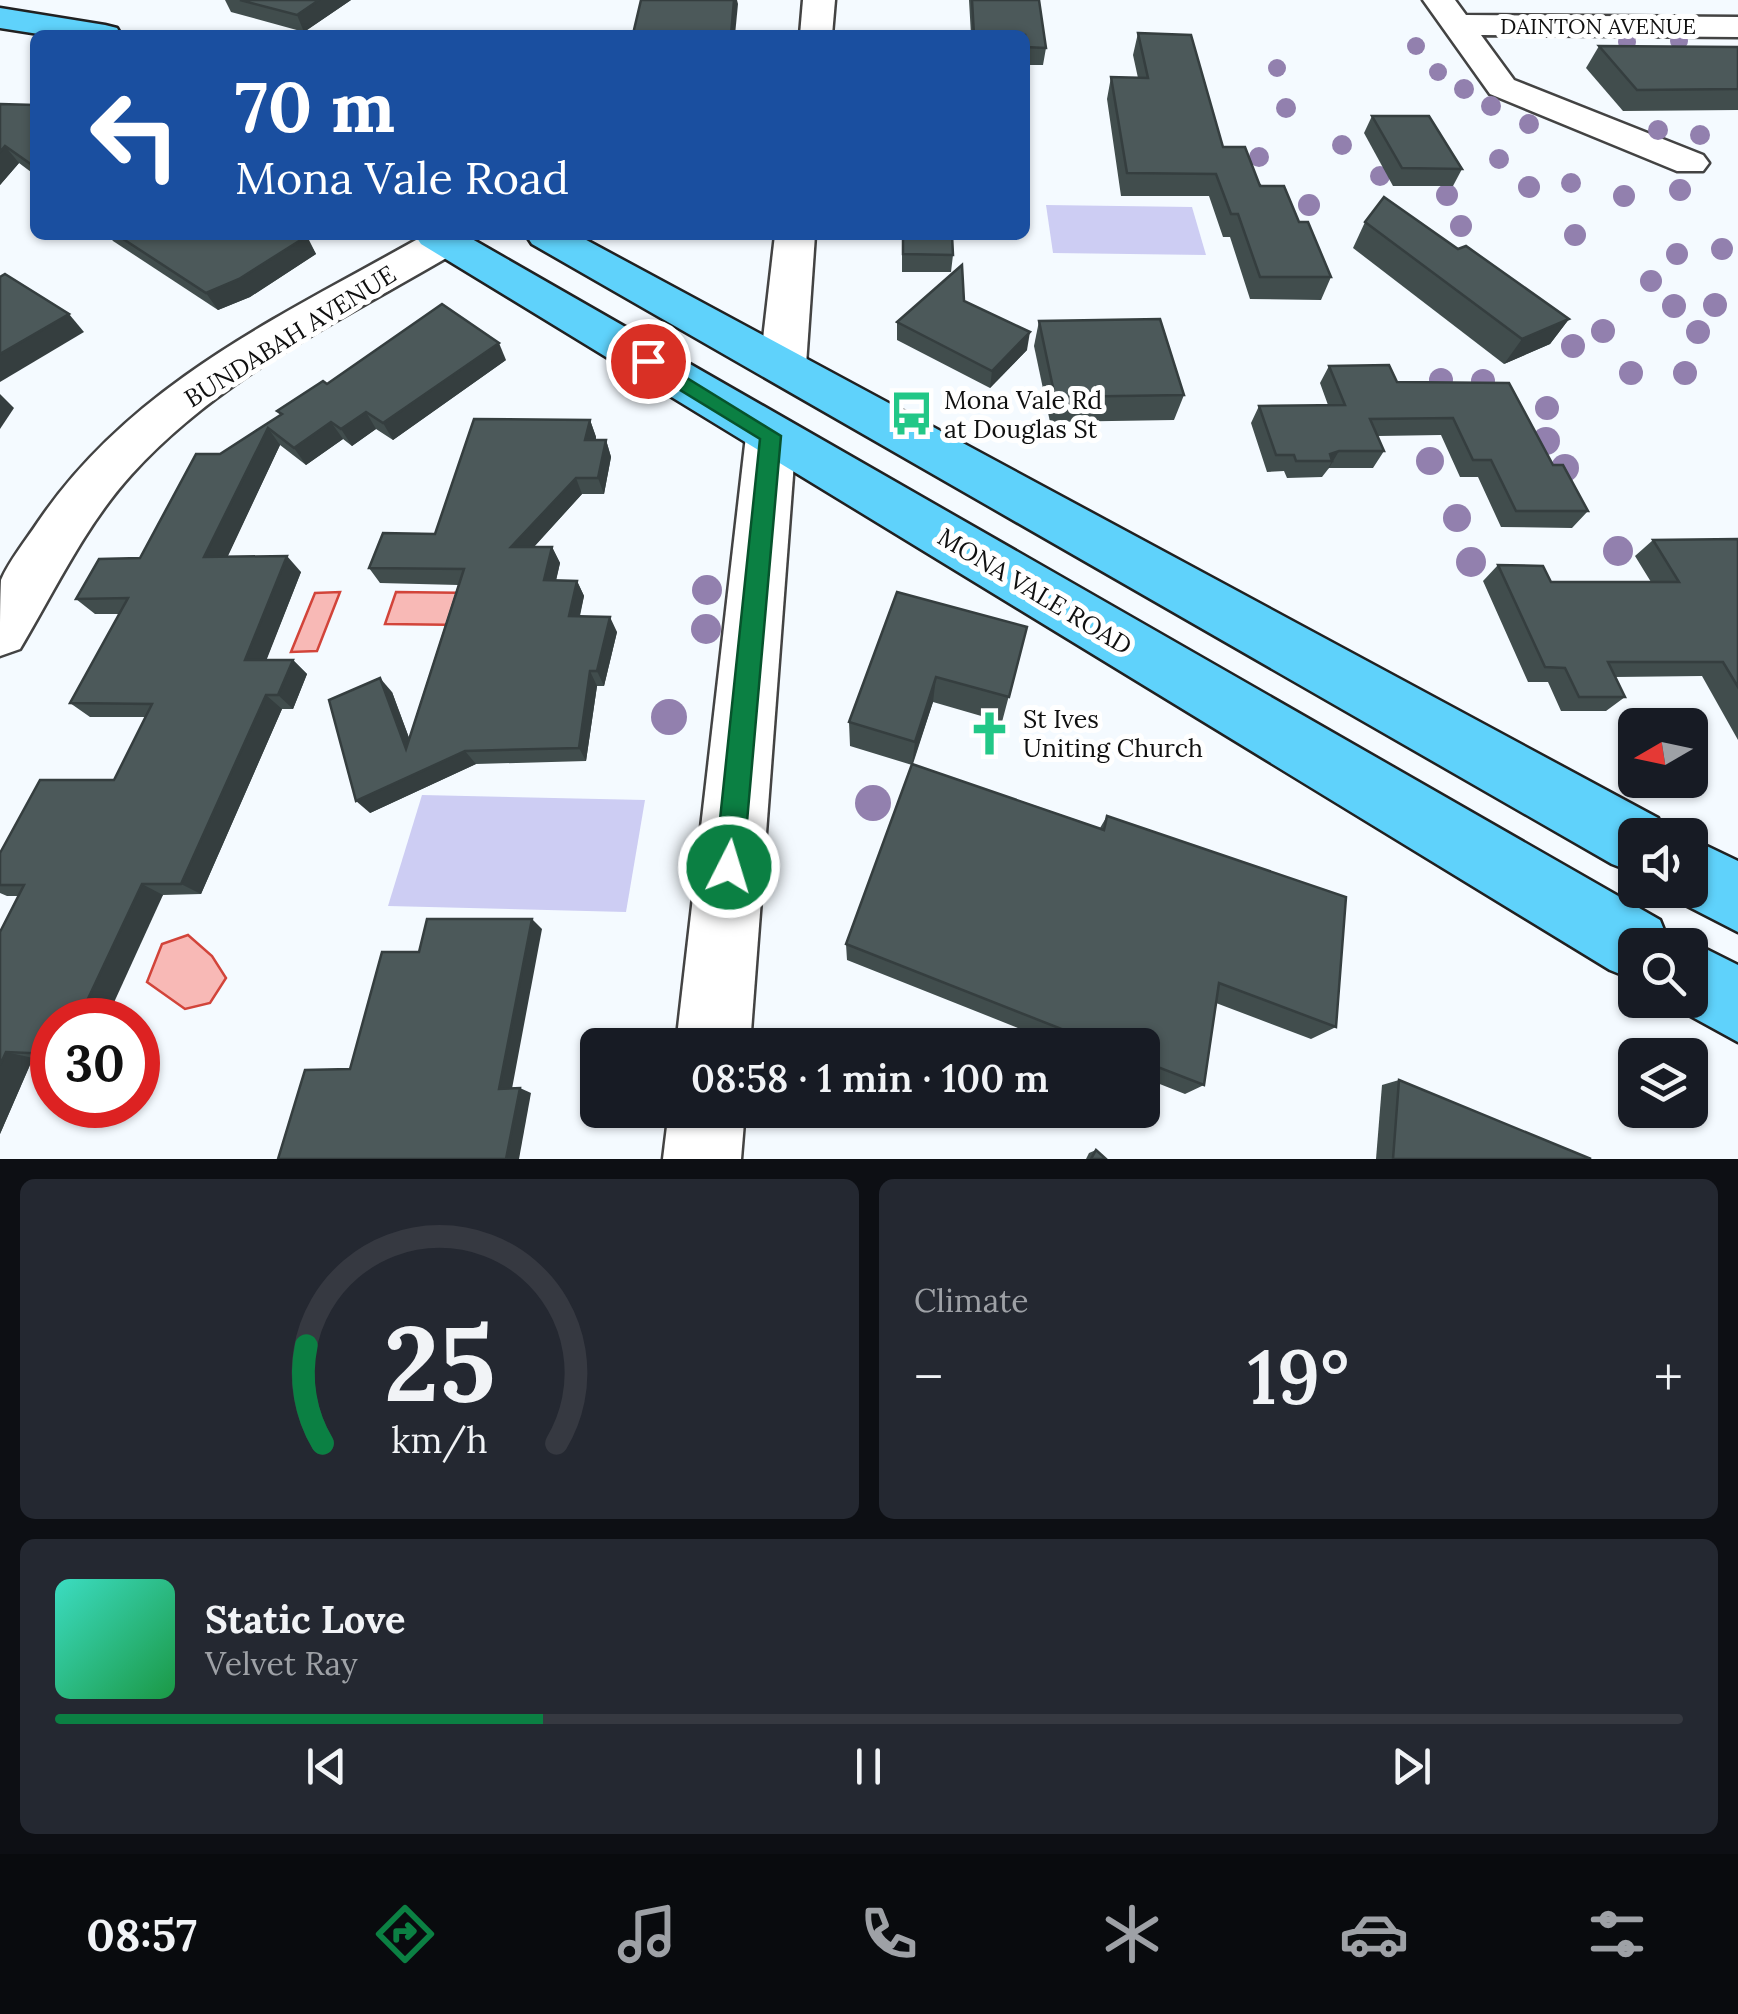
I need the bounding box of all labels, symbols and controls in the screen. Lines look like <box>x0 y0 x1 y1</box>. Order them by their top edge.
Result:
street label: DAINTON AVENUE <box>1500 12 1696 40</box>
text: 70 m <box>235 62 395 151</box>
icon: left <box>70 70 200 200</box>
text: Mona Vale Road <box>235 149 569 206</box>
street label: BUNDABAH AVENUE <box>178 258 402 414</box>
pin <box>606 319 691 404</box>
icon: arrive <box>621 334 676 389</box>
place label: Mona Vale Rd at Douglas St <box>944 384 1102 445</box>
bus stop icon: Mona Vale Rd at Douglas St <box>887 390 935 438</box>
street label: MONA VALE ROAD <box>932 520 1138 662</box>
place label: St Ives Uniting Church <box>1023 703 1203 764</box>
north arrow <box>1618 708 1708 798</box>
map controls <box>1618 708 1708 1128</box>
church icon: St Ives Uniting Church <box>966 709 1014 757</box>
position arrow <box>677 815 781 919</box>
button: sound <box>1618 818 1708 908</box>
button: search <box>1618 928 1708 1018</box>
speed limit sign: 30 <box>30 998 160 1128</box>
button: layers <box>1618 1038 1708 1128</box>
text: 08:58 · 1 min · 100 m <box>691 1054 1049 1102</box>
text: Climate <box>914 1280 1029 1321</box>
text: 25 <box>384 1296 495 1429</box>
text: 19° <box>1248 1329 1349 1425</box>
text: − <box>914 1342 943 1412</box>
text: + <box>1654 1342 1683 1412</box>
text: km/h <box>391 1417 488 1463</box>
text: Static Love <box>205 1595 405 1643</box>
text: Velvet Ray <box>205 1643 358 1684</box>
icon: previous <box>299 1739 354 1794</box>
icon: pause <box>841 1739 896 1794</box>
icon: next <box>1384 1739 1439 1794</box>
icon: directions <box>370 1899 440 1969</box>
icon: music <box>612 1899 682 1969</box>
icon: phone <box>854 1899 924 1969</box>
icon: climate <box>1097 1899 1167 1969</box>
icon: car <box>1339 1899 1409 1969</box>
icon: filters <box>1582 1899 1652 1969</box>
text: 08:57 <box>86 1906 197 1963</box>

